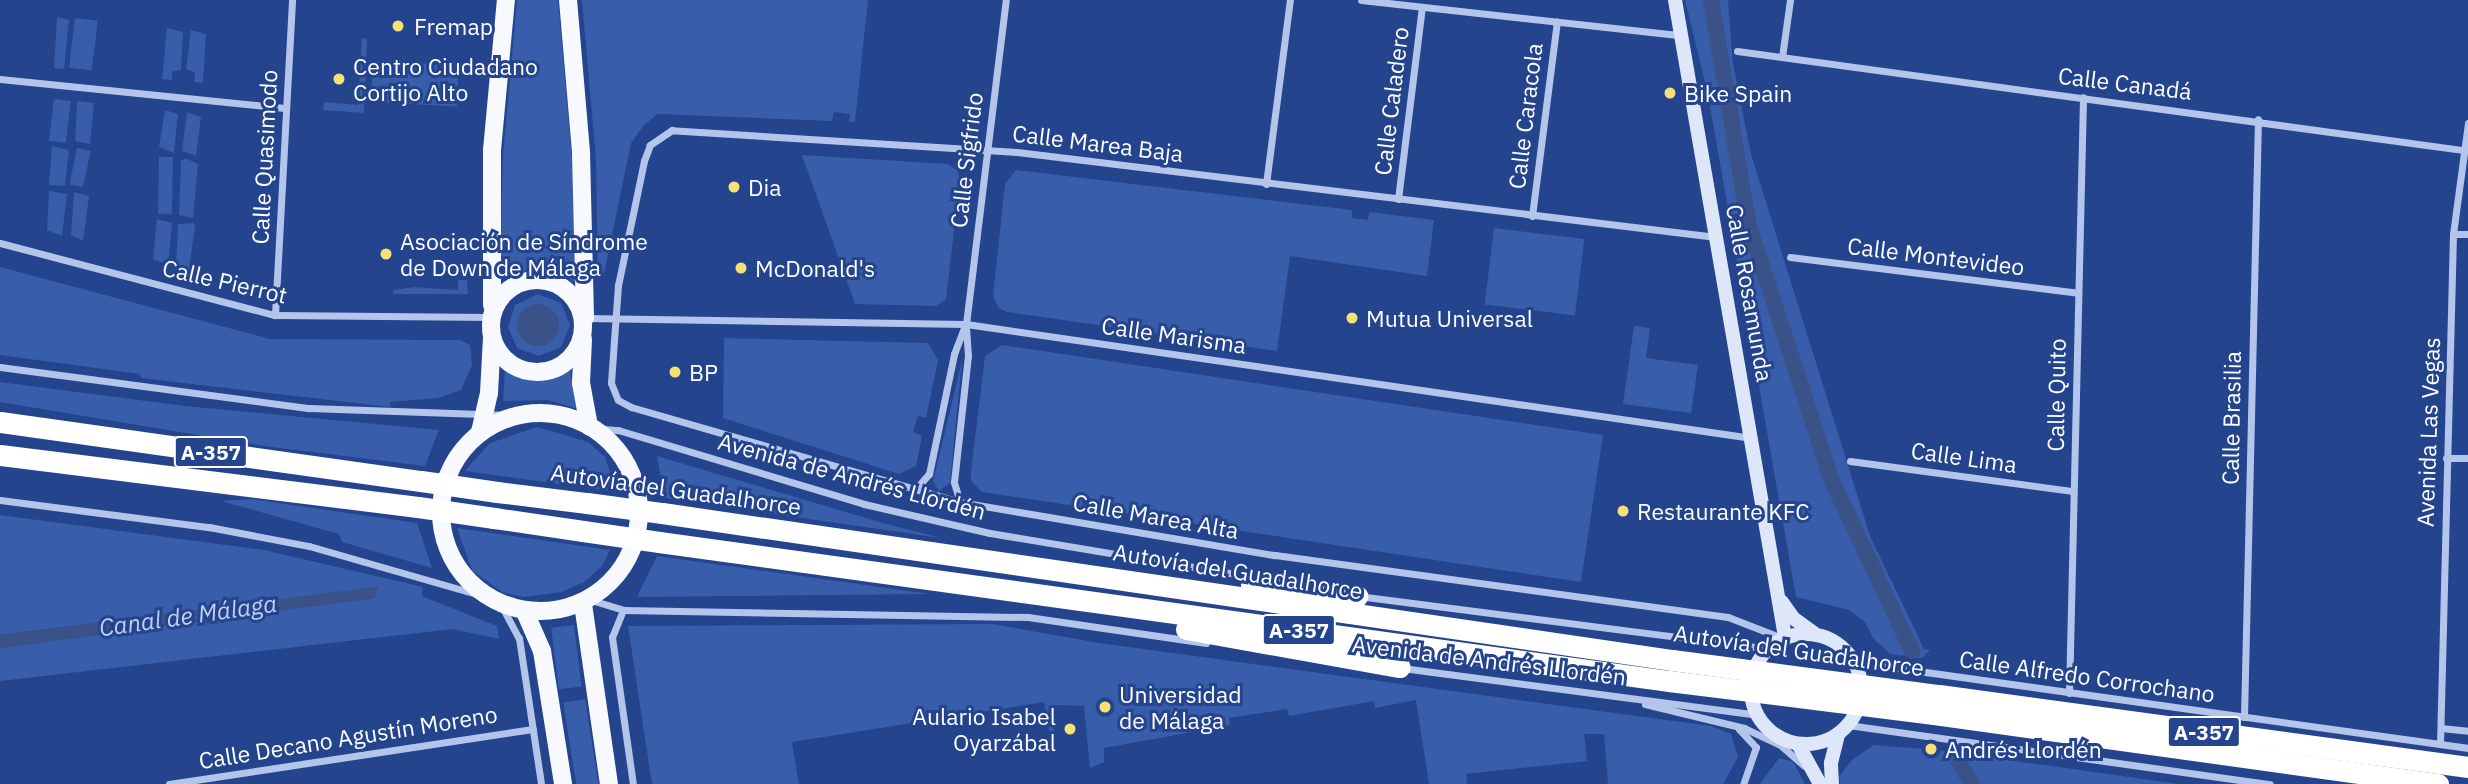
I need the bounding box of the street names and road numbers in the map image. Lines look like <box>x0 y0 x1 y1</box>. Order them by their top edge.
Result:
street label: Calle Caladero <box>1368 25 1414 177</box>
street label: Calle Caracola <box>1502 41 1548 191</box>
street label: Calle Canadá <box>2057 61 2193 105</box>
street label: Calle Quasimodo <box>246 69 282 245</box>
street label: Calle Sigfrido <box>944 91 988 229</box>
street label: Calle Marea Baja <box>1011 119 1185 167</box>
street label: Calle Rosamunda <box>1721 202 1779 384</box>
street label: Calle Montevideo <box>1846 231 2026 281</box>
street label: Calle Pierrot <box>160 253 290 309</box>
street label: Calle Marisma <box>1100 311 1248 359</box>
street label: Avenida Las Vegas <box>2411 337 2445 527</box>
street label: Calle Quito <box>2041 338 2071 452</box>
street label: Calle Brasilia <box>2216 351 2246 485</box>
street label: Avenida de Andrés Llordén <box>715 427 989 525</box>
road number: A-357 <box>172 434 249 470</box>
street label: Calle Lima <box>1909 436 2019 478</box>
street label: Autovía del Guadalhorce <box>549 458 803 520</box>
street label: Calle Marea Alta <box>1071 488 1241 544</box>
street label: Autovía del Guadalhorce <box>1111 538 1365 604</box>
road number: A-357 <box>1260 612 1338 648</box>
street label: Autovía del Guadalhorce <box>1672 619 1926 681</box>
street label: Avenida de Andrés Llordén <box>1350 629 1628 691</box>
street label: Calle Alfredo Corrochano <box>1957 644 2217 708</box>
street label: Calle Decano Agustín Moreno <box>197 700 499 774</box>
road number: A-357 <box>2166 714 2242 750</box>

